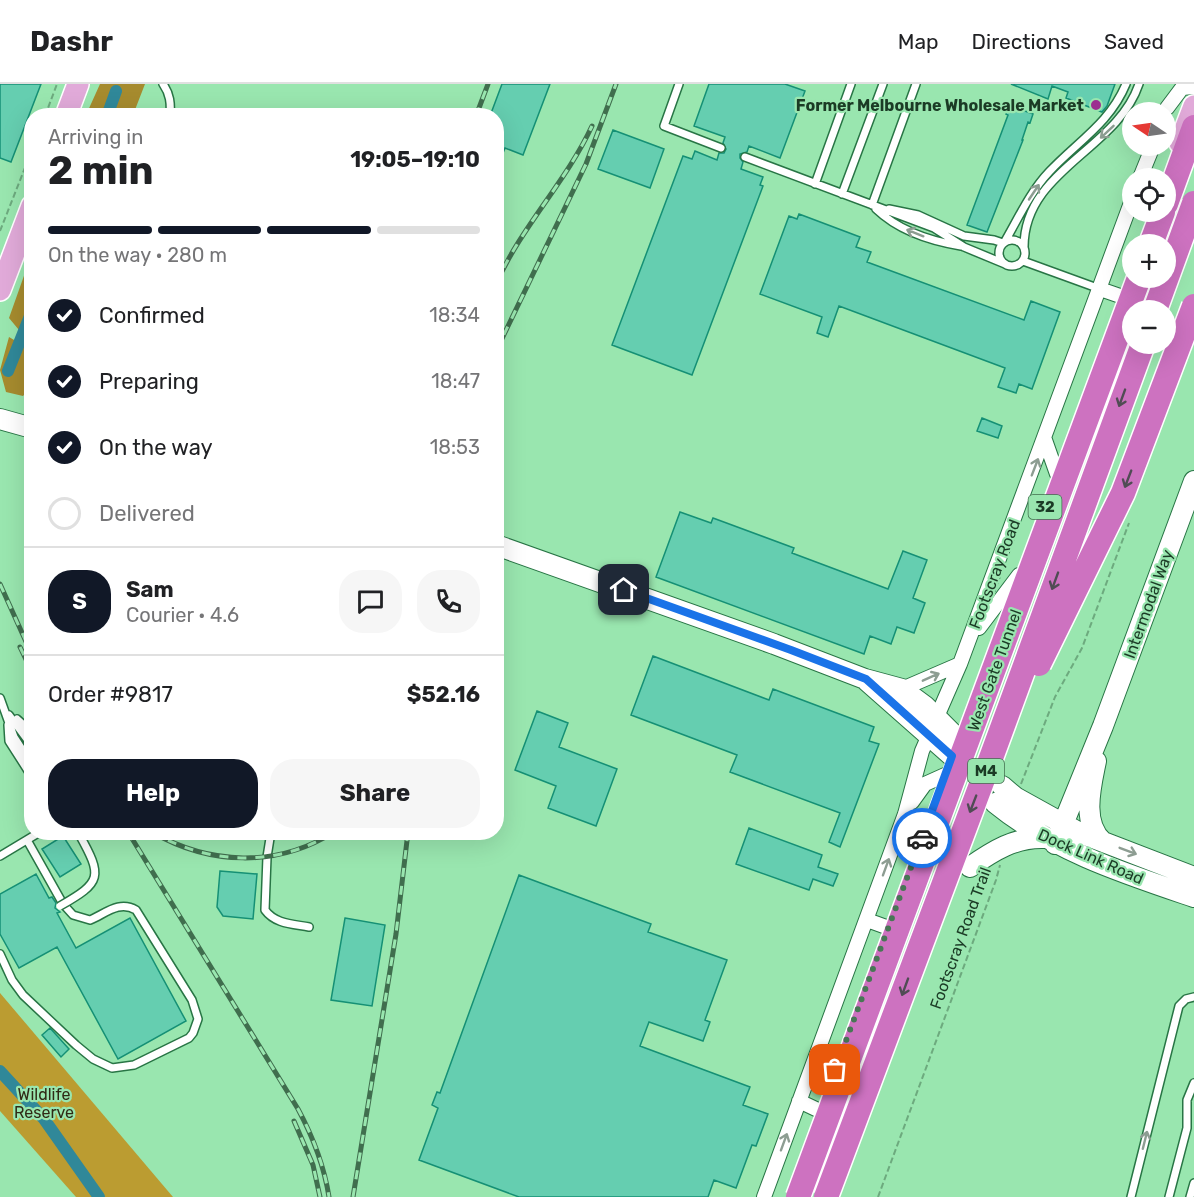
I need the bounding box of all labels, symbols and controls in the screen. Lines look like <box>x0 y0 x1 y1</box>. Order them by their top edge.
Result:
text: Dashr <box>30 25 113 58</box>
text: Map <box>898 29 939 54</box>
text: Directions <box>972 29 1071 54</box>
text: Saved <box>1104 29 1164 54</box>
place label: Former Melbourne Wholesale Market <box>796 96 1085 115</box>
marker: Former Melbourne Wholesale Market <box>1089 98 1103 112</box>
north arrow <box>1122 102 1176 156</box>
map controls <box>1122 102 1176 354</box>
text: Arriving in <box>48 125 143 149</box>
one-way arrow <box>1100 125 1115 139</box>
text: 19:05–19:10 <box>350 146 480 173</box>
text: 2 min <box>48 148 154 194</box>
button: locate <box>1122 168 1176 222</box>
one-way arrow <box>1027 184 1040 201</box>
one-way arrow <box>906 227 925 238</box>
button: + <box>1122 234 1176 288</box>
text: On the way · 280 m <box>48 243 227 267</box>
icon: check <box>48 299 81 332</box>
button: − <box>1122 300 1176 354</box>
text: Confirmed <box>99 302 205 329</box>
text: 18:34 <box>429 303 480 327</box>
icon: check <box>48 365 81 398</box>
text: Preparing <box>99 368 199 395</box>
text: 18:47 <box>431 369 480 393</box>
one-way arrow <box>1116 389 1127 407</box>
icon: check <box>48 431 81 464</box>
text: On the way <box>99 434 213 461</box>
text: 18:53 <box>430 435 480 459</box>
one-way arrow <box>1030 458 1041 477</box>
one-way arrow <box>1122 469 1133 487</box>
road number: 32 <box>1028 495 1062 519</box>
text: Delivered <box>99 500 195 527</box>
street label: Footscray Road <box>965 517 1024 632</box>
street label: Intermodal Way <box>1120 547 1177 661</box>
pin <box>598 564 649 615</box>
button: chat <box>339 570 402 633</box>
button: phone <box>417 570 480 633</box>
one-way arrow <box>1049 572 1060 590</box>
icon: home <box>607 573 640 606</box>
text: Sam <box>126 576 174 603</box>
text: S <box>72 588 87 615</box>
text: Courier · 4.6 <box>126 603 239 627</box>
street label: West Gate Tunnel <box>964 607 1025 734</box>
one-way arrow <box>922 670 940 681</box>
text: Order #9817 <box>48 681 173 708</box>
text: $52.16 <box>407 681 480 708</box>
button: Help <box>48 759 258 828</box>
button: Share <box>270 759 480 828</box>
road number: M4 <box>968 759 1004 783</box>
one-way arrow <box>967 794 978 813</box>
courier <box>892 808 952 868</box>
icon: car <box>906 822 939 855</box>
street label: Dock Link Road <box>1035 825 1147 888</box>
one-way arrow <box>1118 846 1137 857</box>
one-way arrow <box>881 858 892 877</box>
street label: Footscray Road Trail <box>926 865 995 1012</box>
one-way arrow <box>899 977 910 995</box>
pin <box>809 1044 860 1095</box>
icon: bag <box>818 1053 851 1086</box>
park label: Wildlife Reserve <box>14 1085 74 1122</box>
one-way arrow <box>1140 1131 1152 1150</box>
one-way arrow <box>779 1133 790 1152</box>

